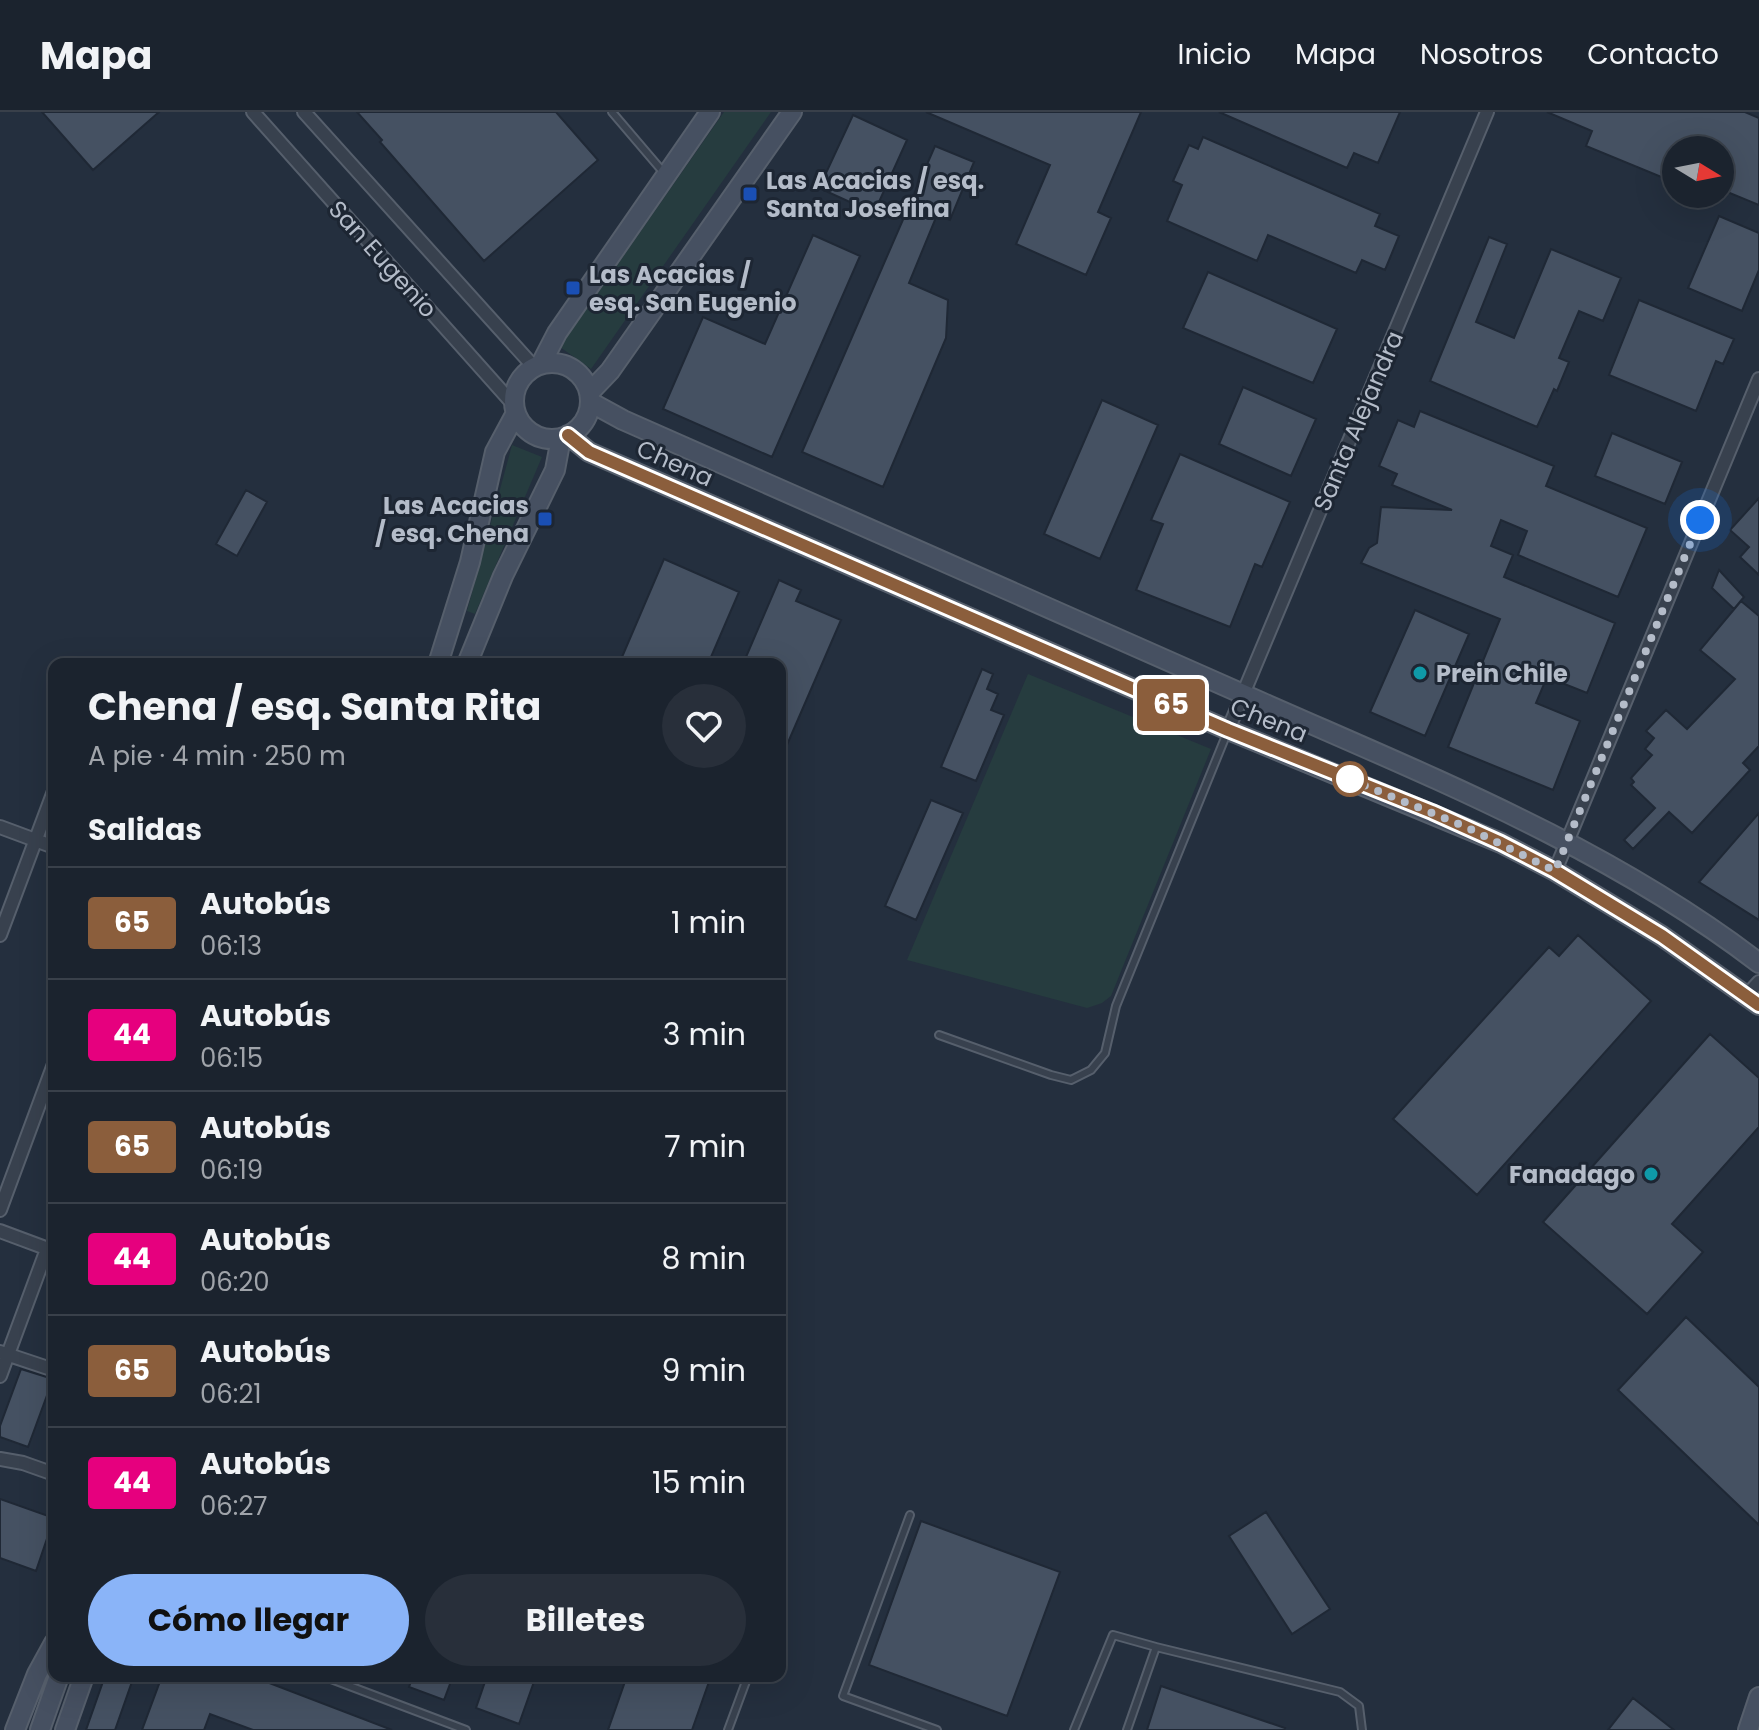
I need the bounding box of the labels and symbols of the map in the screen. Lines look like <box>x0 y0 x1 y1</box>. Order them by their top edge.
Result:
north arrow <box>1662 136 1734 208</box>
place label: Las Acacias / esq. Santa Josefina <box>766 164 984 225</box>
marker: Las Acacias / esq. Santa Josefina <box>741 185 759 203</box>
street label: San Eugenio <box>321 193 445 325</box>
place label: Las Acacias / esq. San Eugenio <box>589 258 796 319</box>
marker: Las Acacias / esq. San Eugenio <box>564 279 582 297</box>
street label: Santa Alejandra <box>1305 326 1411 516</box>
street label: Chena <box>632 432 718 494</box>
place label: Las Acacias / esq. Chena <box>375 489 529 550</box>
your location <box>1680 500 1720 540</box>
marker: Las Acacias / esq. Chena <box>536 510 554 528</box>
place label: Prein Chile <box>1436 657 1568 690</box>
marker: Prein Chile <box>1411 664 1429 682</box>
line badge: 65 <box>1135 679 1207 731</box>
street label: Chena <box>1226 690 1312 750</box>
unlabelled marker <box>1333 762 1367 796</box>
place label: Fanadago <box>1509 1158 1635 1191</box>
marker: Fanadago <box>1642 1165 1660 1183</box>

